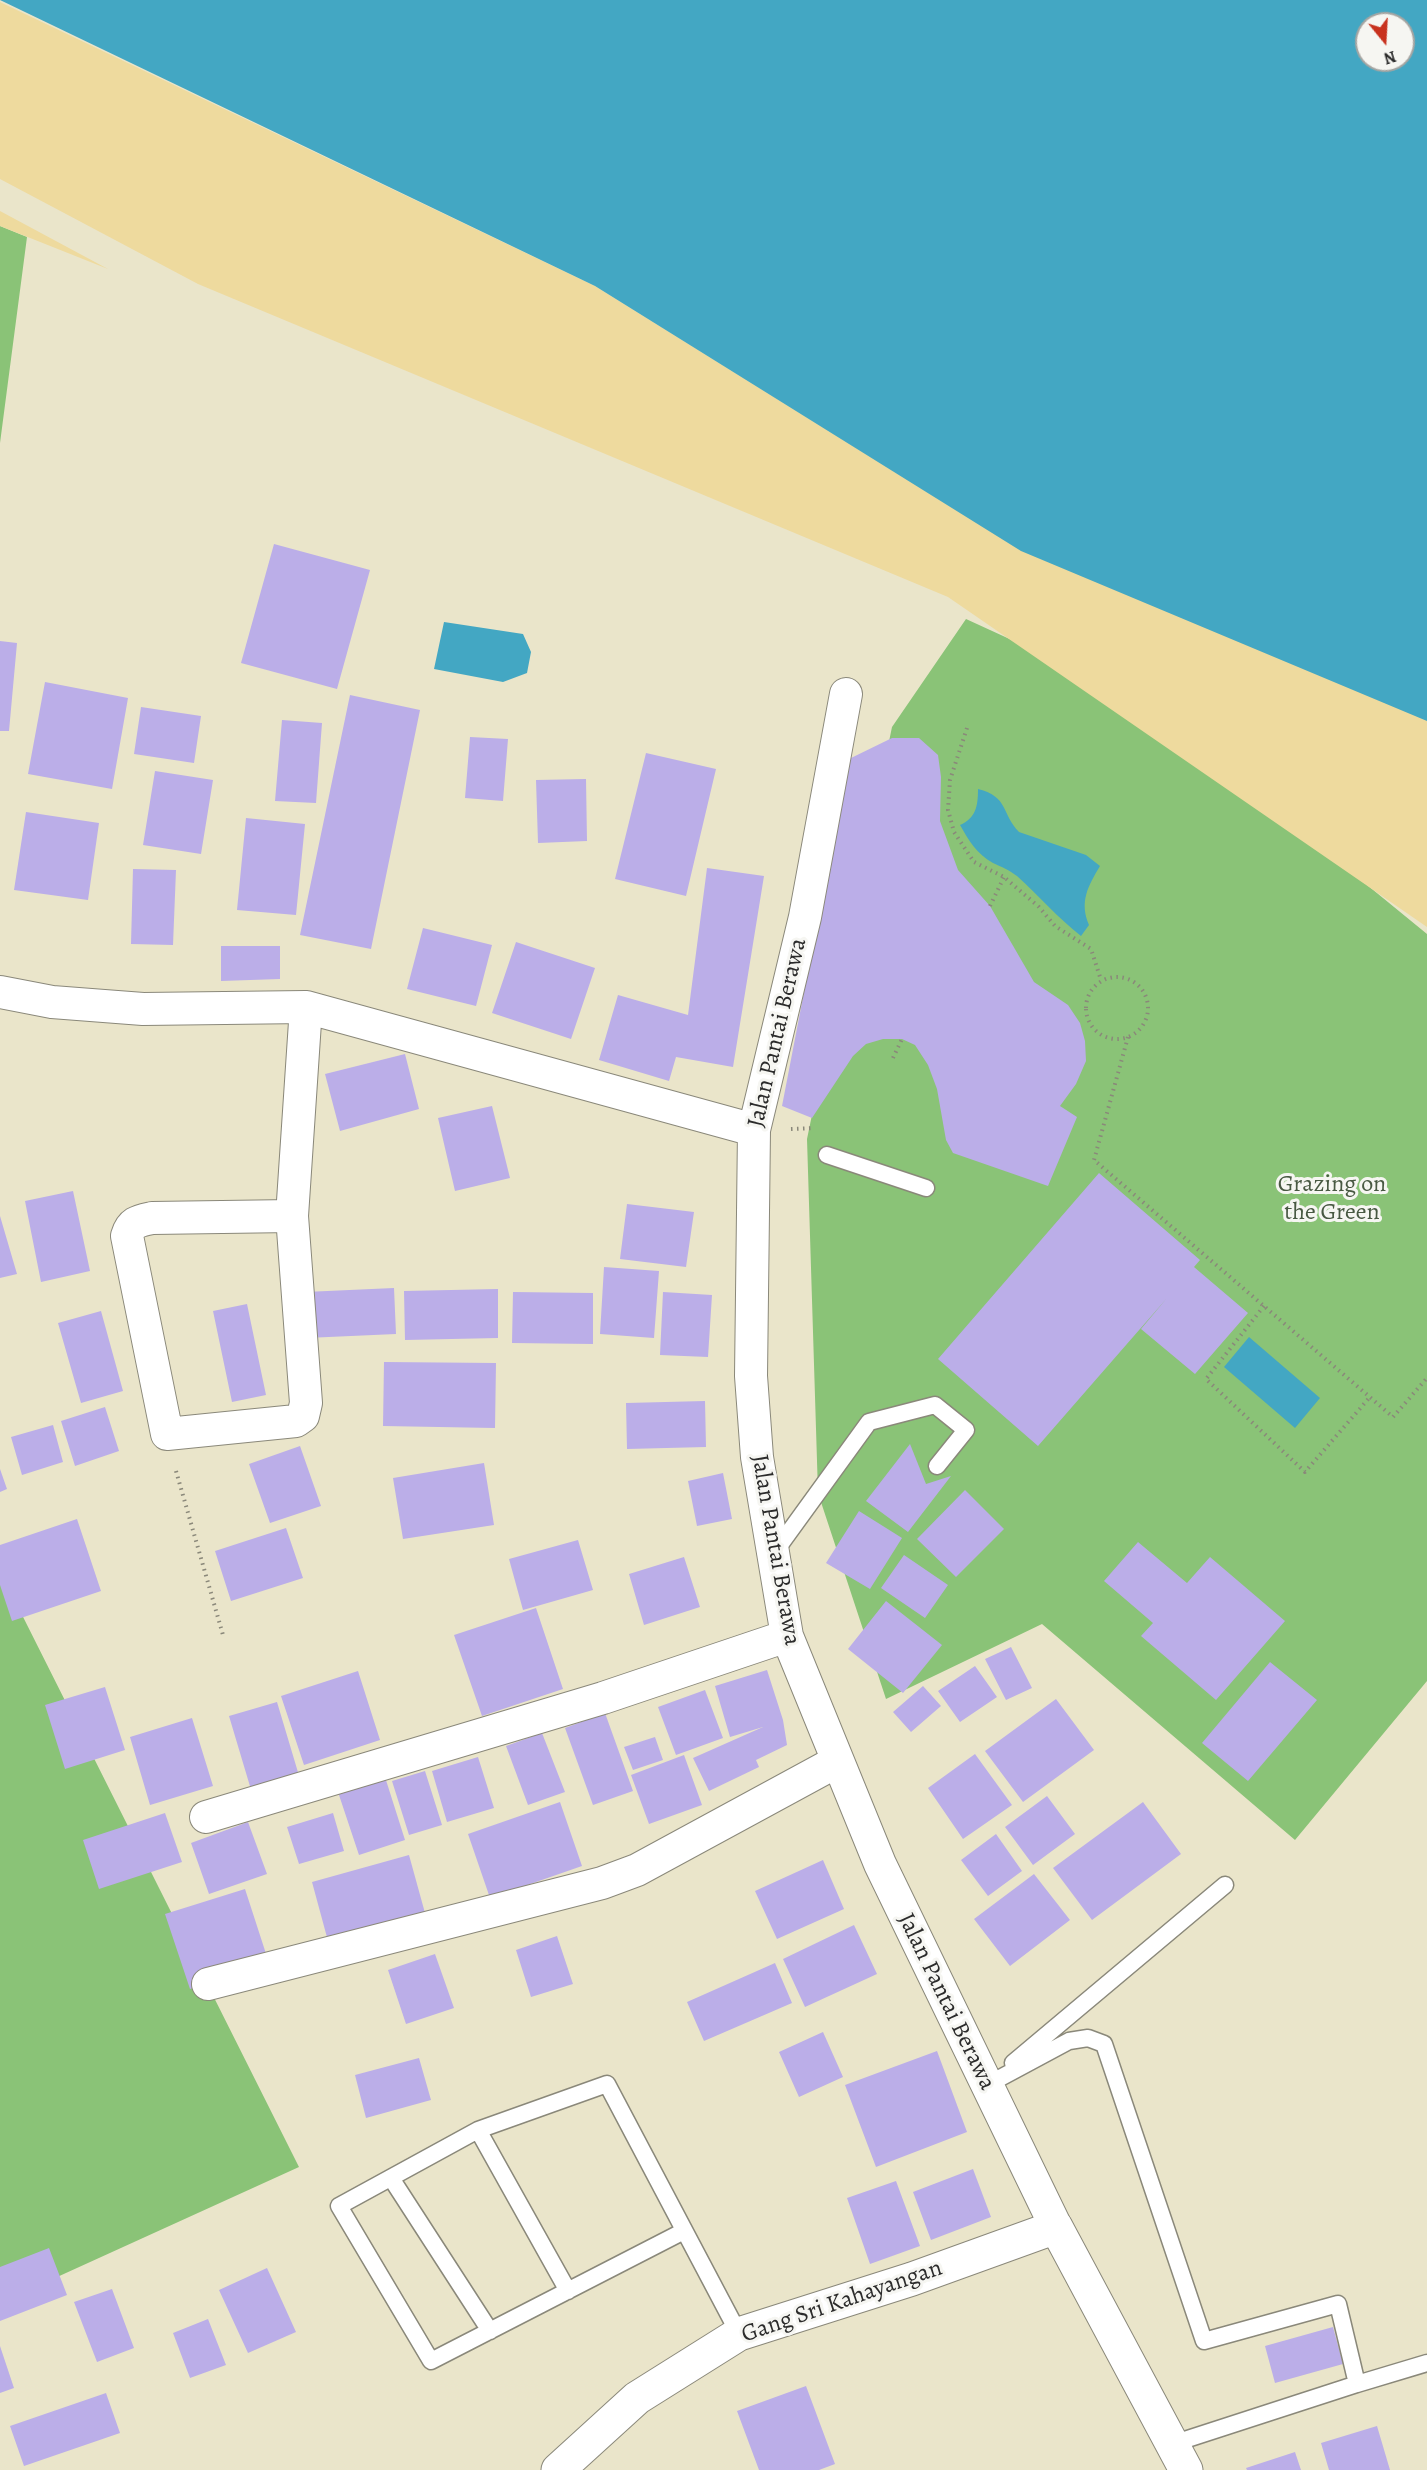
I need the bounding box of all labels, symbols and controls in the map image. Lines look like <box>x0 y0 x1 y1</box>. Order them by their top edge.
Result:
north arrow <box>1355 12 1415 72</box>
text: N <box>1381 45 1399 69</box>
street label: Jalan Pantai Berawa <box>742 936 814 1130</box>
park label: Grazing on the Green <box>1278 1171 1386 1227</box>
street label: Jalan Pantai Berawa <box>744 1452 806 1648</box>
street label: Jalan Pantai Berawa <box>891 1909 1001 2095</box>
street label: Gang Sri Kahayangan <box>738 2254 946 2350</box>

